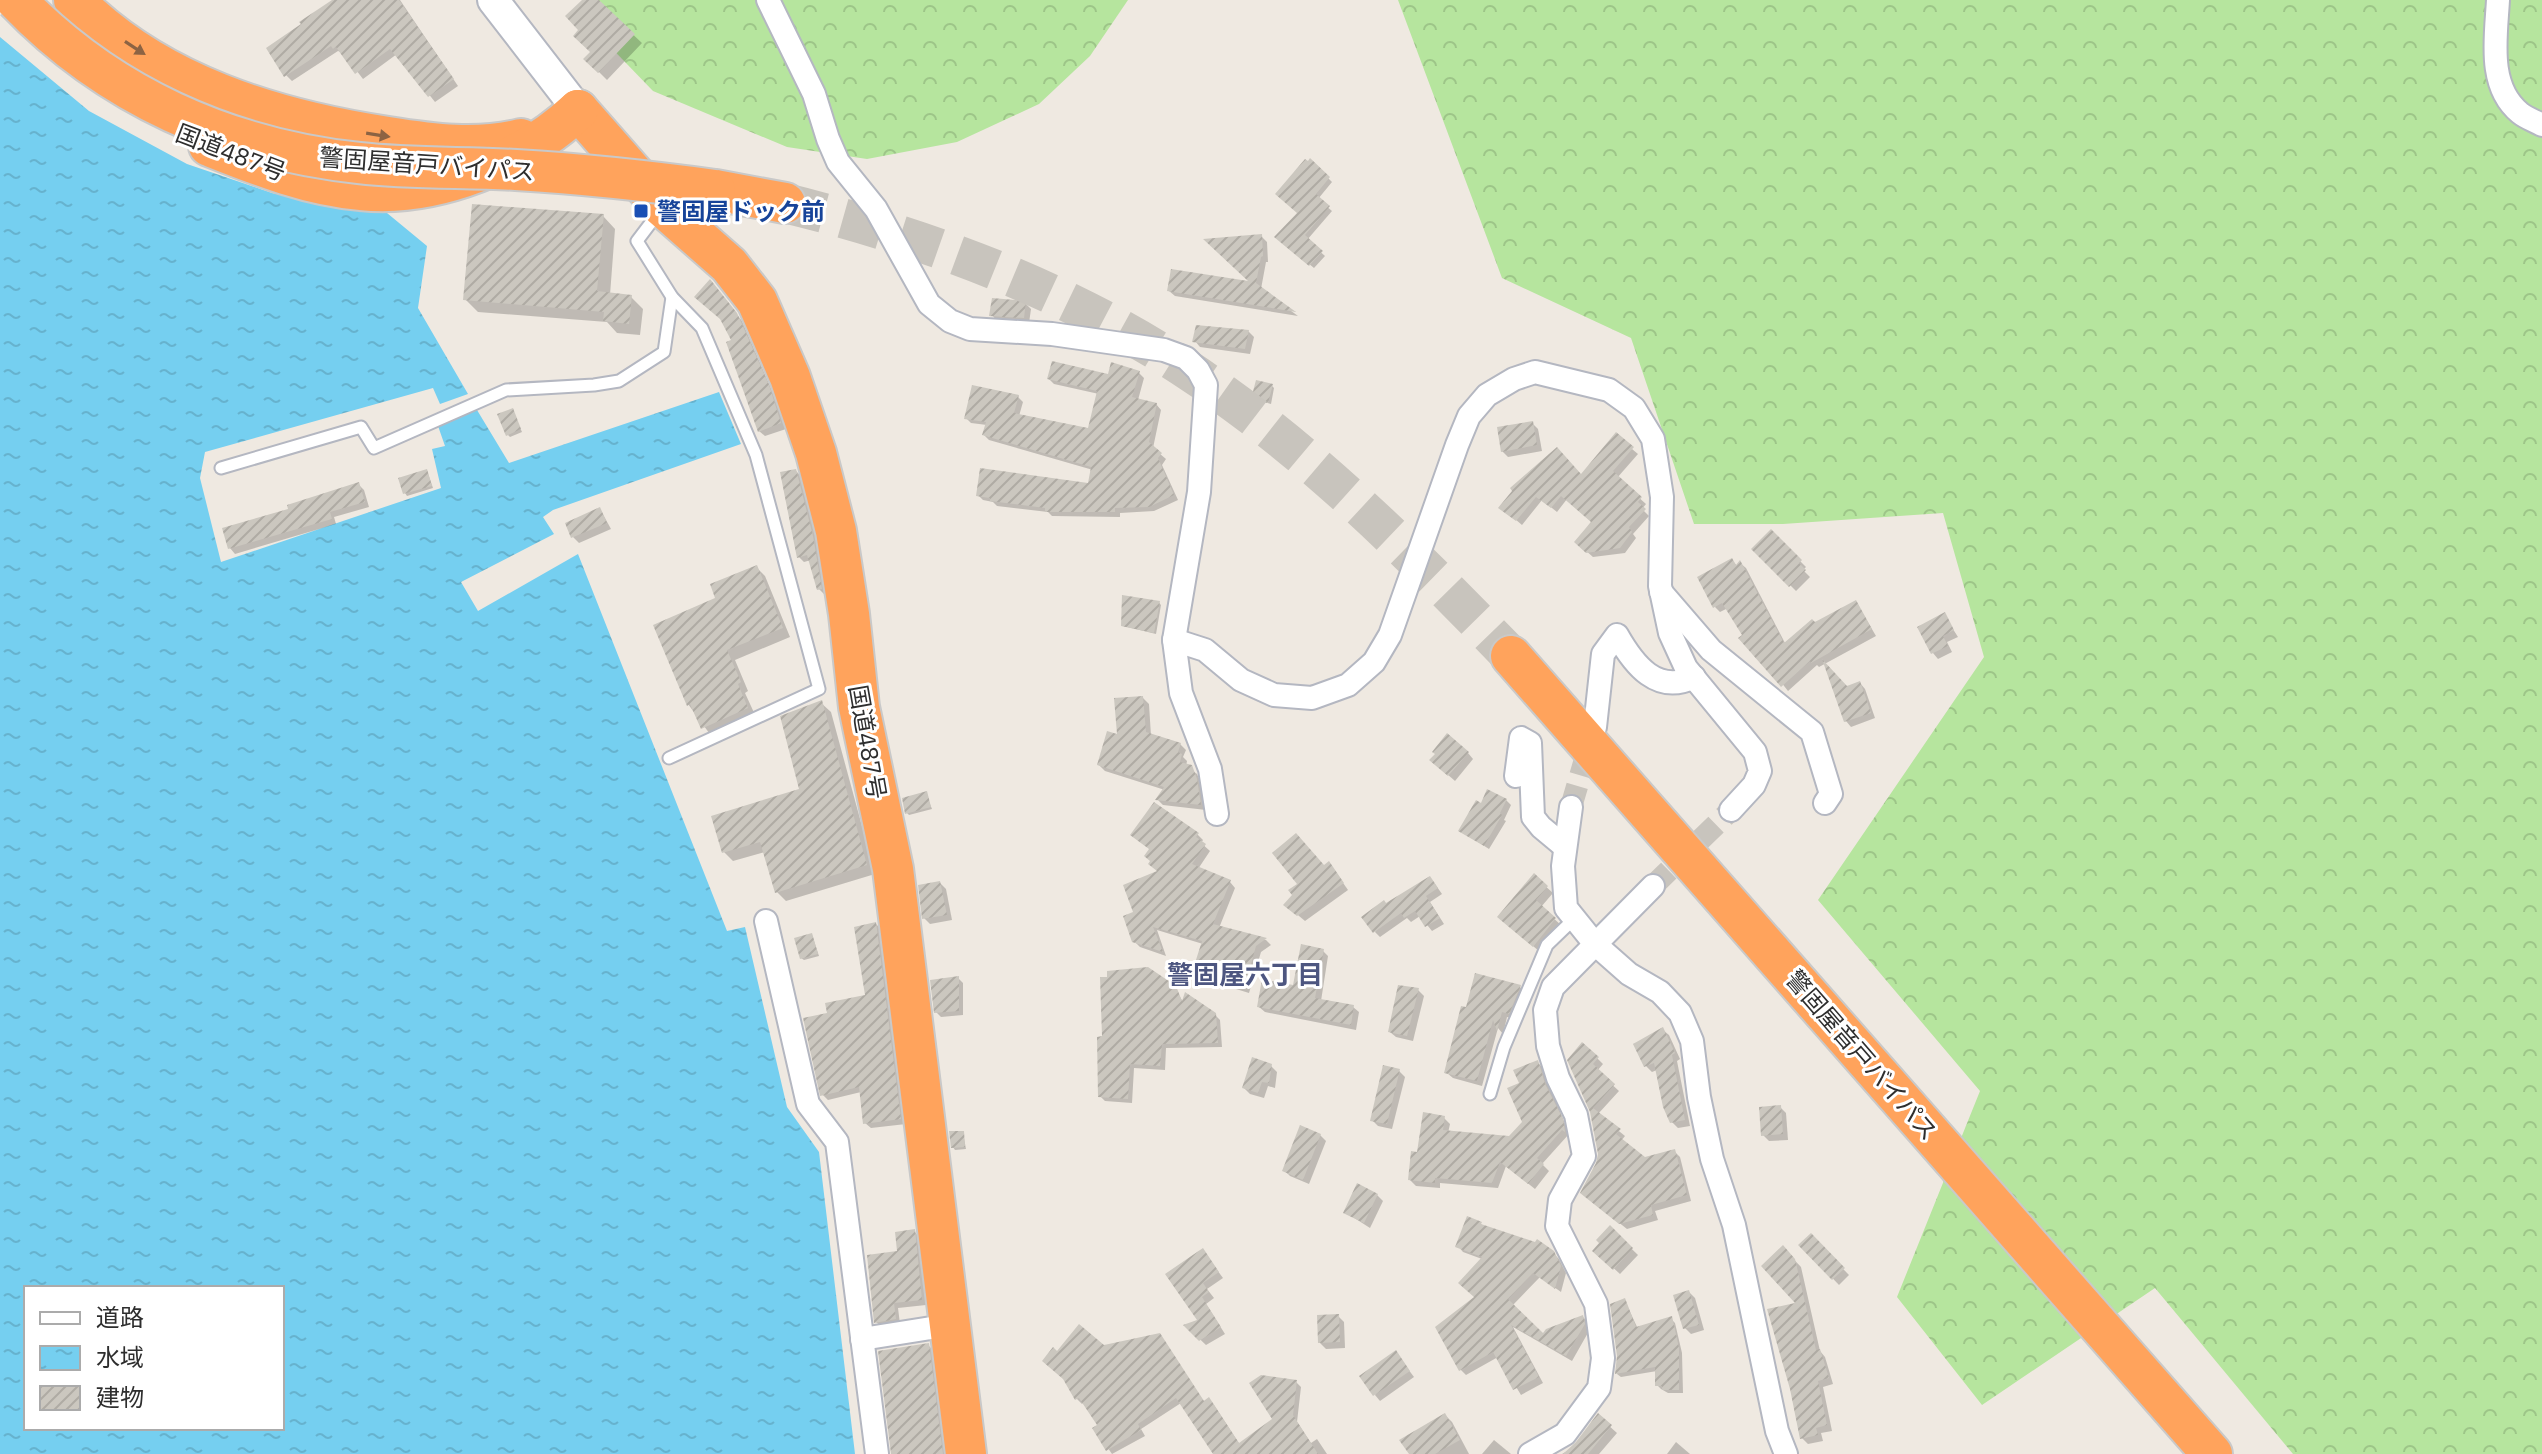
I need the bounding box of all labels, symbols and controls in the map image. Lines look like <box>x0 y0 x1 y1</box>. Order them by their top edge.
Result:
one-way arrow <box>125 41 146 56</box>
street label: 国道487号 <box>171 116 291 188</box>
one-way arrow <box>366 130 391 142</box>
street label: 警固屋音戸バイパス <box>318 141 536 187</box>
place label: 警固屋ドック前 <box>657 195 825 227</box>
marker: 警固屋ドック前 <box>632 202 650 220</box>
street label: 国道487号 <box>842 682 894 802</box>
district label: 警固屋六丁目 <box>1167 957 1323 991</box>
street label: 警固屋音戸バイパス <box>1779 963 1945 1147</box>
legend <box>24 1286 284 1430</box>
text: 道路 <box>96 1301 144 1333</box>
text: 水域 <box>96 1341 144 1373</box>
text: 建物 <box>96 1381 144 1413</box>

